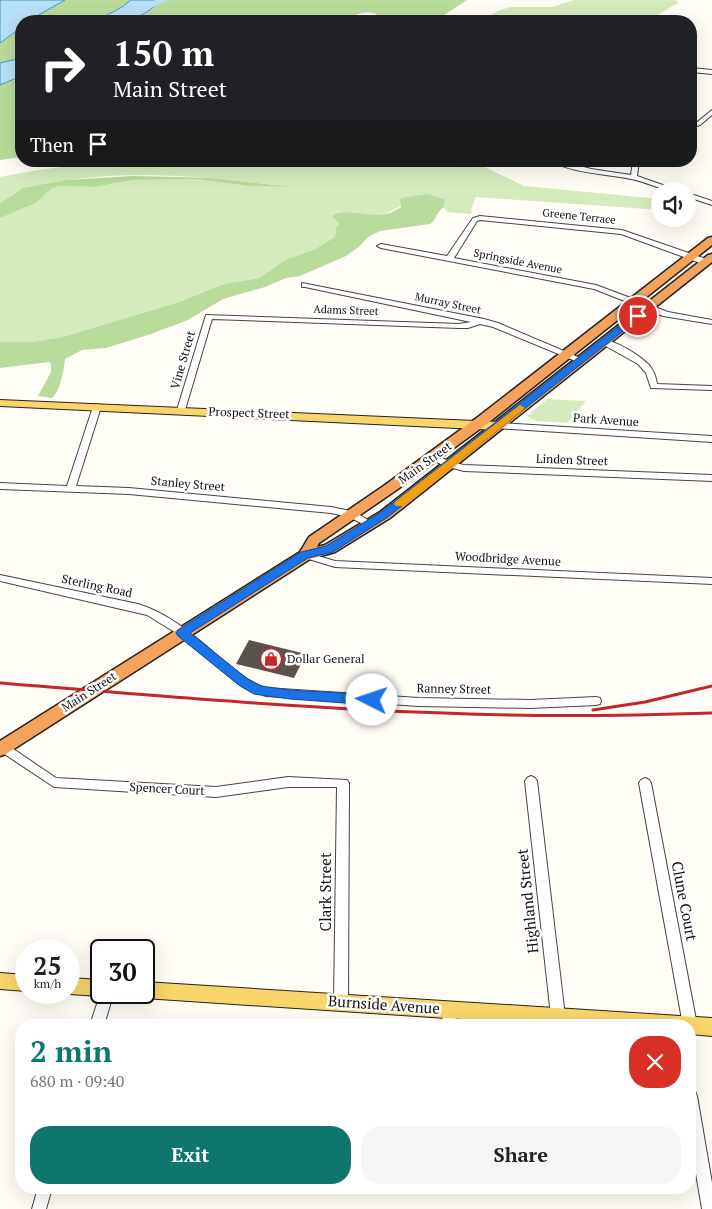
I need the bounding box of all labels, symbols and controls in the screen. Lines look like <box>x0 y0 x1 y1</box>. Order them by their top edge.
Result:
text: 150 m <box>113 30 214 76</box>
icon: right <box>30 35 95 100</box>
text: Main Street <box>113 74 227 103</box>
icon: arrive <box>84 130 112 158</box>
text: Then <box>30 132 74 157</box>
map controls <box>651 182 696 227</box>
button: sound <box>651 182 696 227</box>
street label: Greene Terrace <box>542 205 617 227</box>
street label: Springside Avenue <box>472 246 564 277</box>
street label: Murray Street <box>414 289 482 317</box>
pin <box>617 295 659 337</box>
street label: Adams Street <box>313 302 379 318</box>
icon: arrive <box>624 302 652 330</box>
street label: Vine Street <box>167 328 198 391</box>
street label: Prospect Street <box>208 404 290 421</box>
street label: Park Avenue <box>573 410 639 429</box>
street label: Main Street <box>395 438 455 487</box>
street label: Linden Street <box>536 451 609 468</box>
street label: Stanley Street <box>150 473 226 494</box>
street label: Woodbridge Avenue <box>455 548 561 569</box>
street label: Sterling Road <box>60 571 134 600</box>
shop icon: Dollar General <box>259 647 283 671</box>
place label: Dollar General <box>287 651 365 666</box>
street label: Main Street <box>59 668 119 715</box>
position arrow <box>345 673 397 725</box>
street label: Ranney Street <box>416 680 492 697</box>
street label: Spencer Court <box>129 779 206 798</box>
street label: Highland Street <box>512 847 542 954</box>
street label: Clark Street <box>315 852 335 931</box>
street label: Clune Court <box>667 859 703 943</box>
speed limit sign: 30 <box>90 939 155 1004</box>
text: 25 <box>33 949 62 982</box>
text: km/h <box>34 976 61 991</box>
street label: Burnside Avenue <box>328 990 441 1018</box>
text: 2 min <box>30 1031 112 1071</box>
button: close <box>629 1036 681 1088</box>
text: 680 m · 09:40 <box>30 1070 124 1092</box>
button: Exit <box>30 1126 351 1184</box>
button: Share <box>361 1126 681 1184</box>

